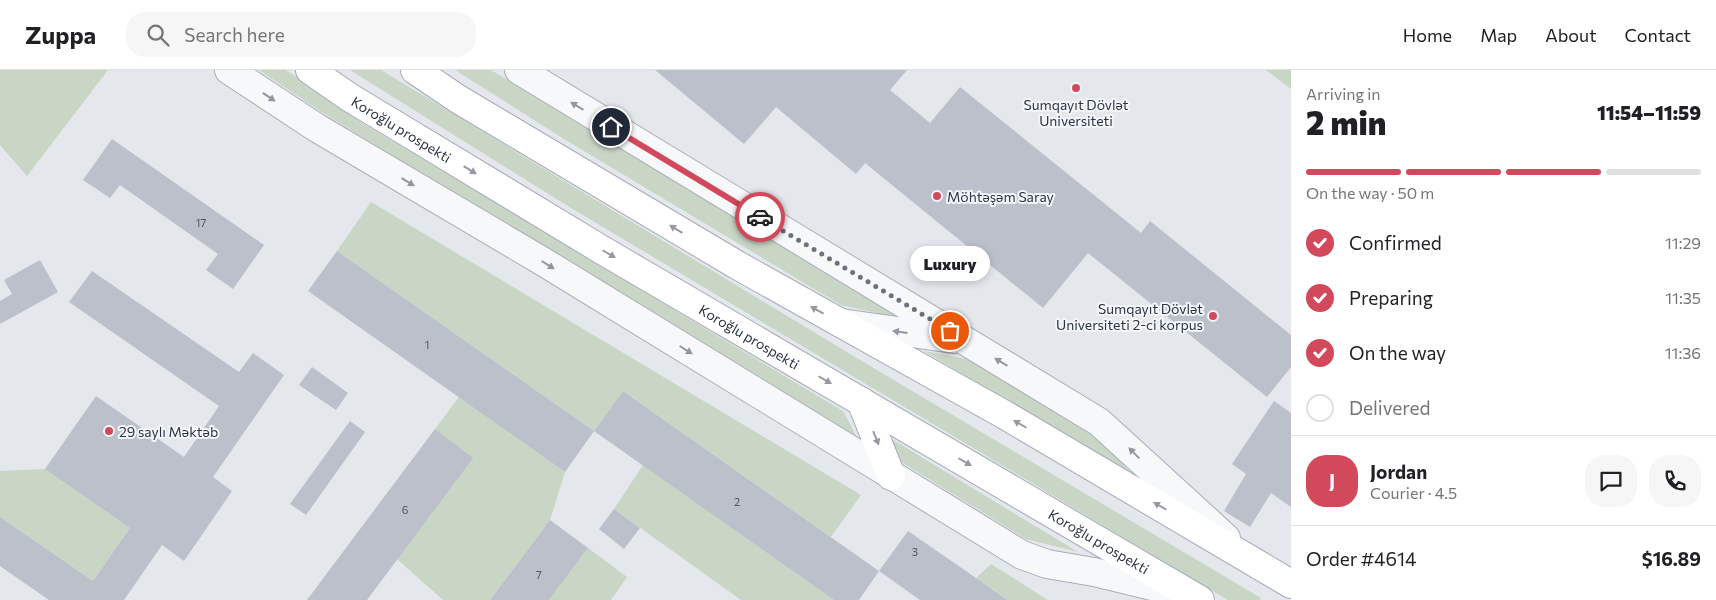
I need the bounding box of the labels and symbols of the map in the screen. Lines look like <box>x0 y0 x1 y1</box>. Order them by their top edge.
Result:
marker: Sumqayıt Dövlət Universiteti <box>1070 82 1082 94</box>
one-way arrow <box>263 92 276 102</box>
street label: Koroğlu prospekti <box>349 92 455 166</box>
place label: Sumqayıt Dövlət Universiteti <box>1023 96 1129 129</box>
one-way arrow <box>570 102 583 111</box>
pin <box>590 106 632 148</box>
one-way arrow <box>463 165 476 175</box>
one-way arrow <box>400 178 415 186</box>
place label: Möhtəşəm Saray <box>947 188 1054 205</box>
marker: Möhtəşəm Saray <box>931 190 943 202</box>
courier <box>735 192 785 242</box>
house number: 17 <box>196 216 206 229</box>
one-way arrow <box>670 225 683 234</box>
callout: Luxury <box>910 246 990 281</box>
one-way arrow <box>602 249 616 258</box>
one-way arrow <box>541 260 554 269</box>
street label: Koroğlu prospekti <box>696 300 803 372</box>
place label: Sumqayıt Dövlət Universiteti 2-ci korpus <box>1056 300 1203 333</box>
one-way arrow <box>810 306 824 315</box>
pin <box>929 310 971 352</box>
marker: Sumqayıt Dövlət Universiteti 2-ci korpus <box>1207 310 1219 322</box>
one-way arrow <box>892 327 908 335</box>
house number: 1 <box>425 338 429 351</box>
one-way arrow <box>679 345 693 355</box>
one-way arrow <box>994 357 1007 366</box>
one-way arrow <box>818 375 831 384</box>
one-way arrow <box>1013 419 1026 428</box>
place label: 29 saylı Məktəb <box>119 423 218 440</box>
marker: 29 saylı Məktəb <box>103 425 115 437</box>
one-way arrow <box>872 431 880 446</box>
one-way arrow <box>1128 448 1140 460</box>
one-way arrow <box>959 457 972 466</box>
house number: 2 <box>734 495 740 508</box>
one-way arrow <box>1153 502 1168 510</box>
house number: 6 <box>402 503 409 516</box>
street label: Koroğlu prospekti <box>1046 505 1152 577</box>
house number: 3 <box>912 545 918 558</box>
house number: 7 <box>536 568 542 581</box>

